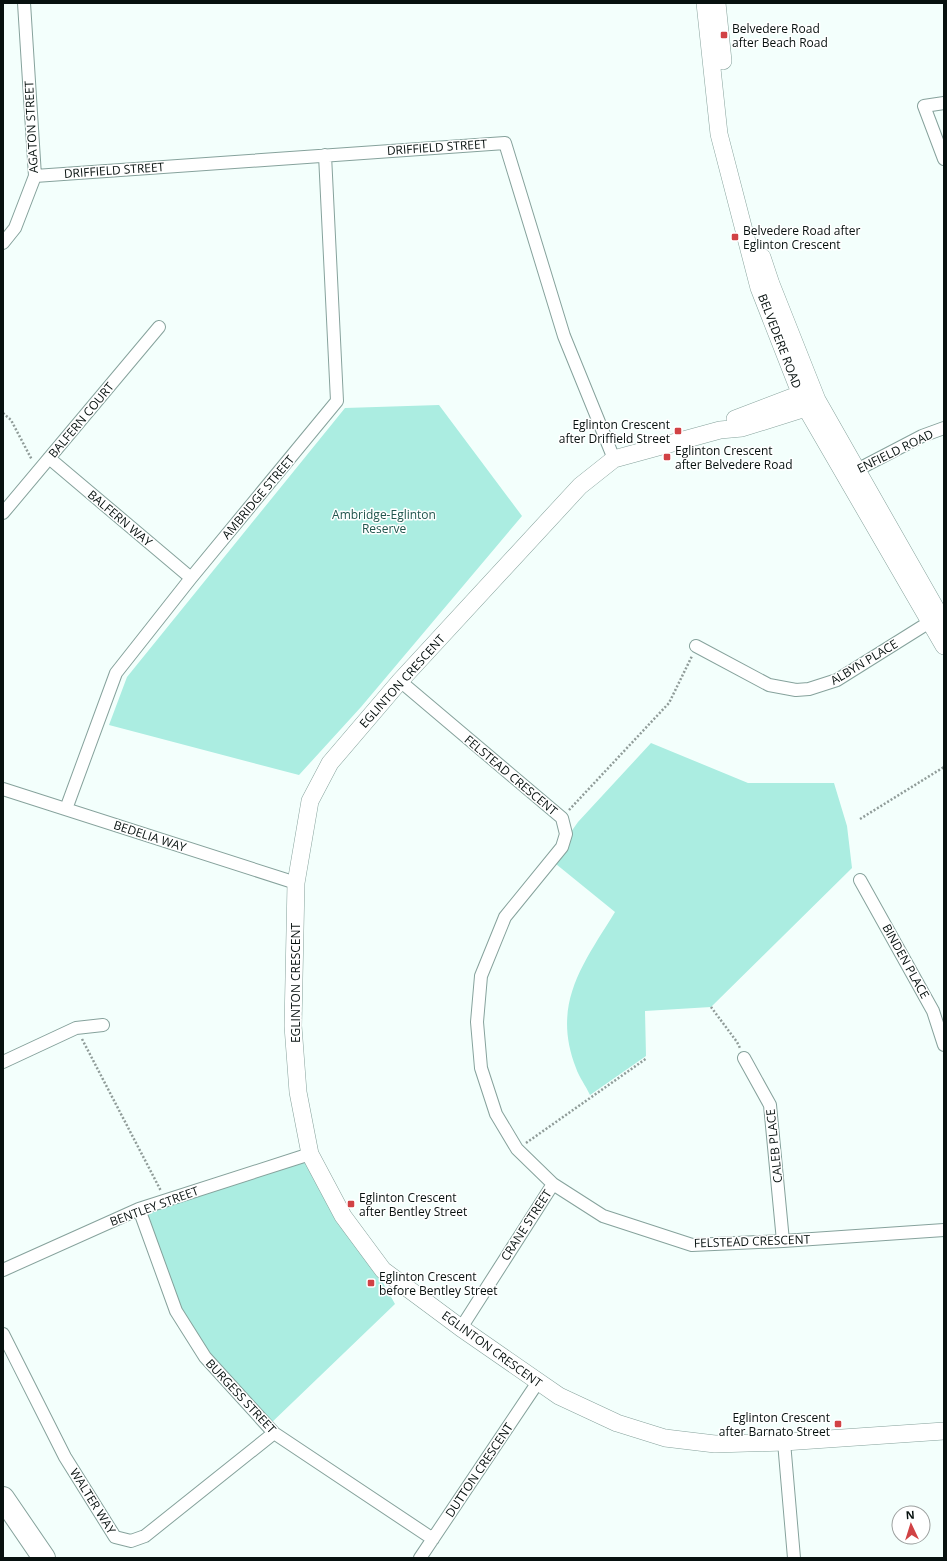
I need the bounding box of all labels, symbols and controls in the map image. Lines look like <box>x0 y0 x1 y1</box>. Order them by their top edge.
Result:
place label: Belvedere Road after Beach Road <box>732 20 828 51</box>
marker: Belvedere Road after Beach Road <box>719 30 729 40</box>
street label: AGATON STREET <box>20 80 42 174</box>
street label: DRIFFIELD STREET <box>386 135 488 159</box>
street label: DRIFFIELD STREET <box>63 158 165 182</box>
place label: Belvedere Road after Eglinton Crescent <box>743 222 861 253</box>
marker: Belvedere Road after Eglinton Crescent <box>730 232 740 242</box>
street label: BELVEDERE ROAD <box>754 291 806 391</box>
street label: BALFERN COURT <box>44 378 118 461</box>
place label: Eglinton Crescent after Driffield Street <box>559 416 670 447</box>
street label: ENFIELD ROAD <box>854 425 936 477</box>
marker: Eglinton Crescent after Driffield Street <box>673 426 683 436</box>
place label: Eglinton Crescent after Belvedere Road <box>675 442 792 473</box>
street label: AMBRIDGE STREET <box>218 451 298 543</box>
marker: Eglinton Crescent after Belvedere Road <box>662 452 672 462</box>
street label: BALFERN WAY <box>84 486 156 550</box>
park label: Ambridge-Eglinton Reserve <box>332 506 436 537</box>
street label: EGLINTON CRESCENT <box>355 630 449 731</box>
street label: ALBYN PLACE <box>827 635 901 689</box>
street label: FELSTEAD CRESCENT <box>461 731 561 819</box>
street label: BEDELIA WAY <box>111 816 189 856</box>
street label: BINDEN PLACE <box>878 921 934 1001</box>
street label: EGLINTON CRESCENT <box>287 923 304 1043</box>
street label: CALEB PLACE <box>762 1108 786 1184</box>
street label: BENTLEY STREET <box>107 1182 201 1230</box>
street label: CRANE STREET <box>497 1186 556 1264</box>
place label: Eglinton Crescent after Bentley Street <box>359 1189 467 1220</box>
marker: Eglinton Crescent after Bentley Street <box>346 1199 356 1209</box>
street label: FELSTEAD CRESCENT <box>693 1230 811 1252</box>
place label: Eglinton Crescent before Bentley Street <box>379 1268 498 1299</box>
marker: Eglinton Crescent before Bentley Street <box>366 1278 376 1288</box>
street label: EGLINTON CRESCENT <box>438 1307 546 1391</box>
street label: BURGESS STREET <box>202 1355 280 1437</box>
place label: Eglinton Crescent after Barnato Street <box>719 1409 830 1440</box>
street label: DUTTON CRESCENT <box>441 1419 517 1520</box>
marker: Eglinton Crescent after Barnato Street <box>833 1419 843 1429</box>
street label: WALTER WAY <box>66 1465 120 1537</box>
north arrow <box>891 1505 931 1545</box>
text: N <box>905 1507 915 1522</box>

